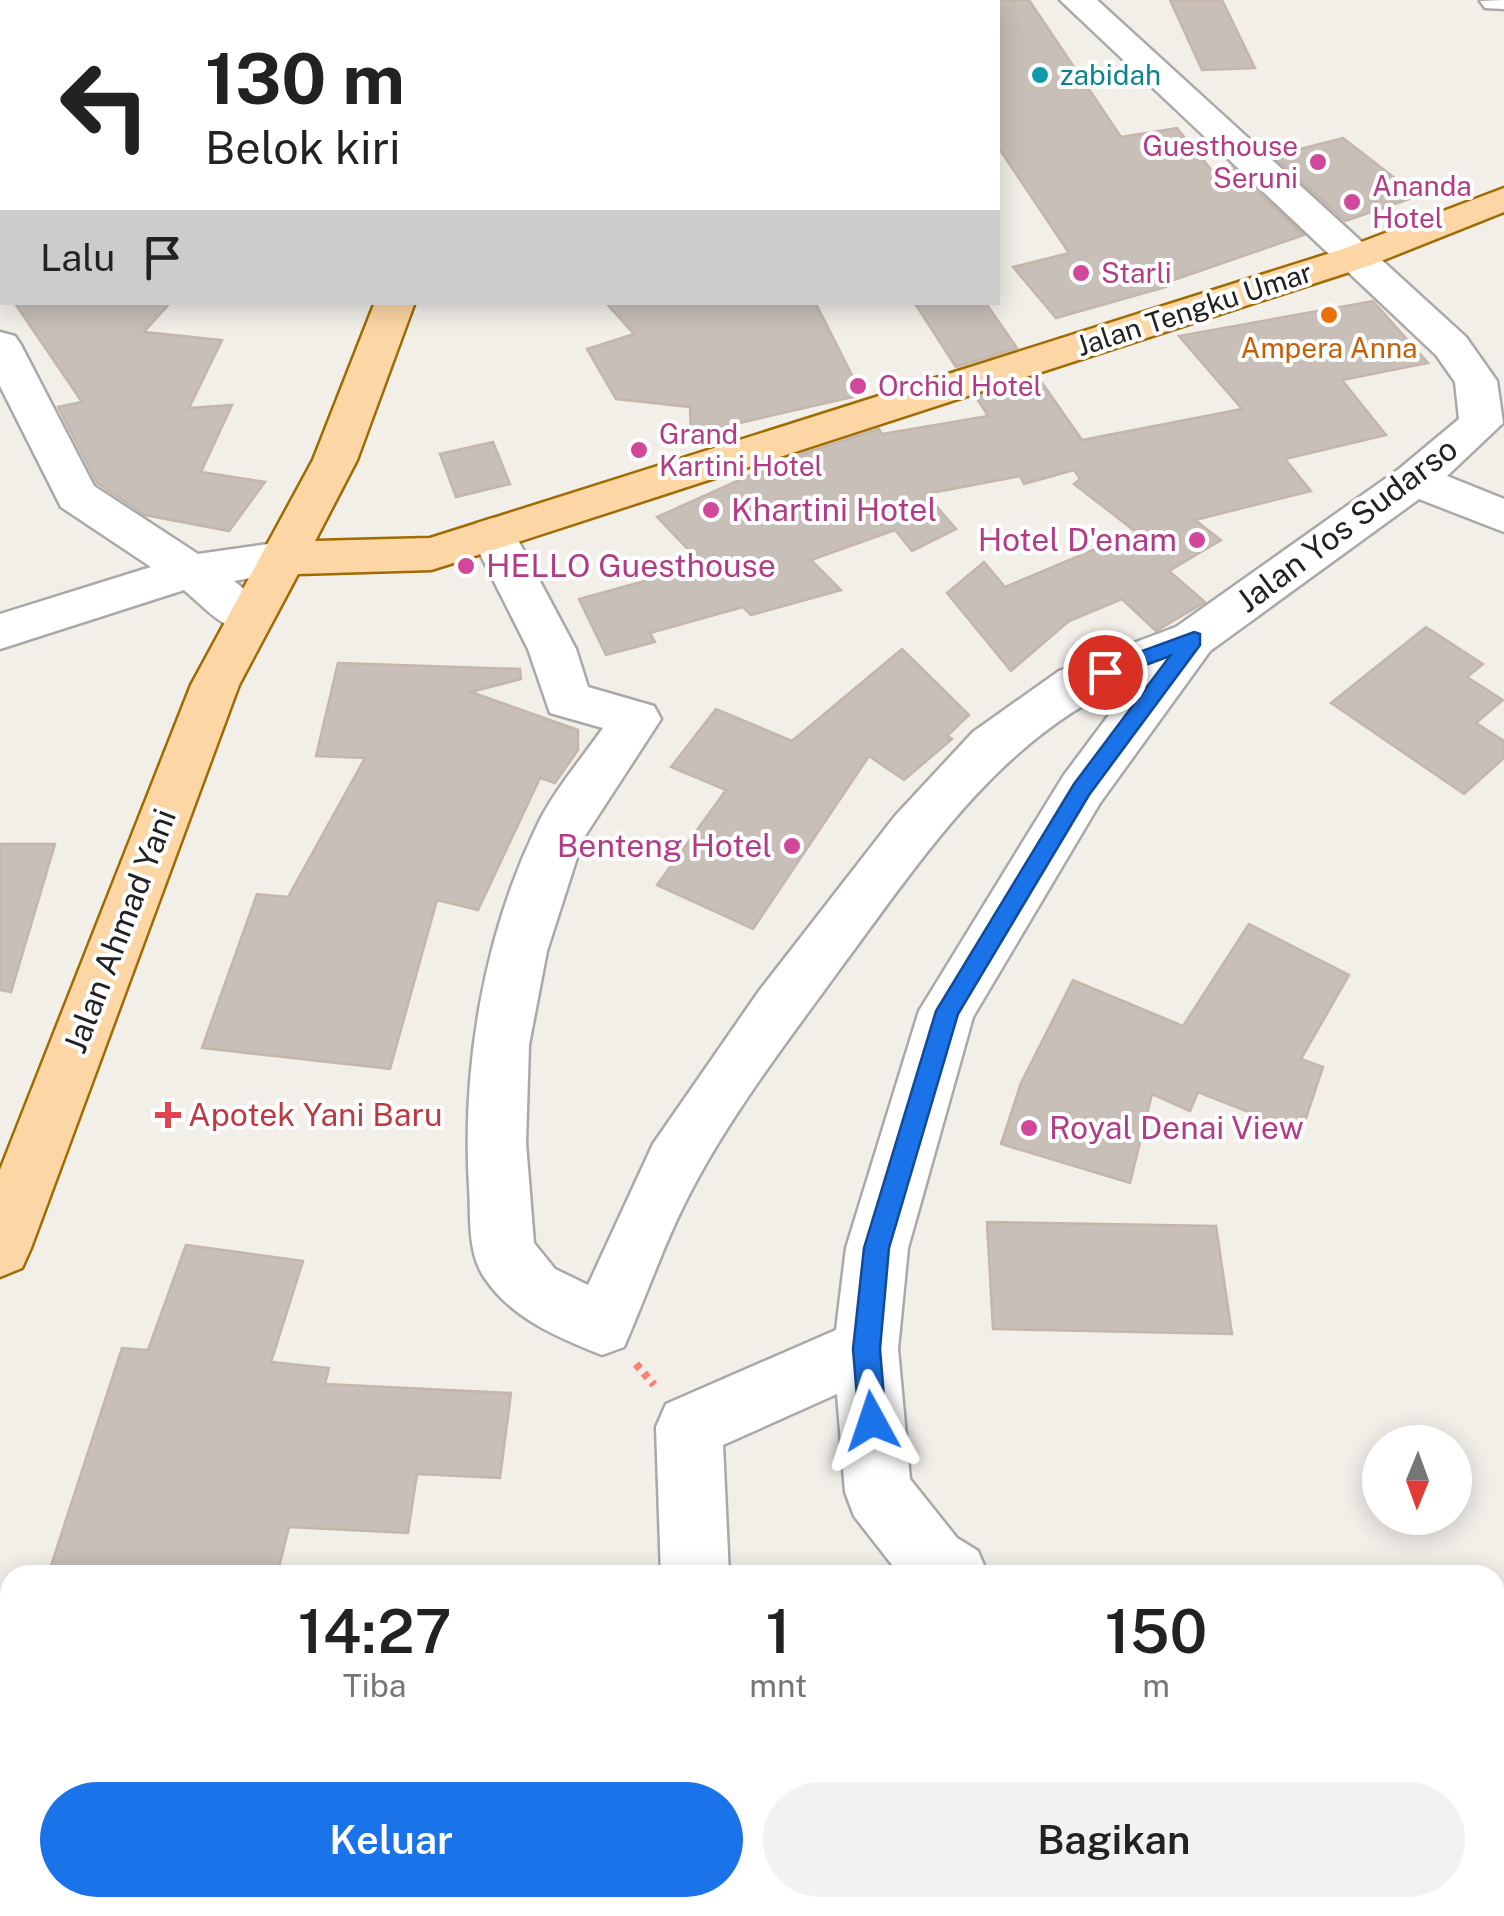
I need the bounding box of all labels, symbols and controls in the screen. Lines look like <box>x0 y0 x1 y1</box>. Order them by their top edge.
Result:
text: 130 m <box>205 37 405 120</box>
icon: left <box>40 40 170 170</box>
place label: zabidah <box>1060 58 1161 91</box>
marker: zabidah <box>1029 64 1051 86</box>
text: Belok kiri <box>205 121 400 174</box>
place label: Guesthouse Seruni <box>1143 129 1298 194</box>
marker: Guesthouse Seruni <box>1307 151 1329 173</box>
place label: Ananda Hotel <box>1372 169 1472 234</box>
marker: Ananda Hotel <box>1341 191 1363 213</box>
icon: arrive <box>135 230 190 285</box>
text: Lalu <box>40 235 115 280</box>
street label: Jalan Tengku Umar <box>1072 255 1316 362</box>
place label: Starli <box>1101 256 1172 289</box>
marker: Starli <box>1070 262 1092 284</box>
marker: Ampera Anna <box>1318 304 1340 326</box>
place label: Ampera Anna <box>1241 331 1418 364</box>
place label: Orchid Hotel <box>878 369 1042 402</box>
marker: Orchid Hotel <box>847 375 869 397</box>
place label: Grand Kartini Hotel <box>659 417 823 482</box>
street label: Jalan Yos Sudarso <box>1229 430 1464 620</box>
marker: Grand Kartini Hotel <box>628 439 650 461</box>
place label: Khartini Hotel <box>731 491 937 528</box>
marker: Khartini Hotel <box>700 499 722 521</box>
place label: Hotel D'enam <box>978 521 1177 558</box>
marker: Hotel D'enam <box>1186 529 1208 551</box>
place label: HELLO Guesthouse <box>486 547 776 584</box>
marker: HELLO Guesthouse <box>455 555 477 577</box>
pin <box>1063 630 1148 715</box>
icon: arrive <box>1078 645 1133 700</box>
street label: Jalan Ahmad Yani <box>56 804 183 1058</box>
place label: Benteng Hotel <box>557 827 772 864</box>
marker: Benteng Hotel <box>781 835 803 857</box>
place label: Apotek Yani Baru <box>188 1096 442 1133</box>
marker: Apotek Yani Baru <box>157 1104 179 1126</box>
place label: Royal Denai View <box>1049 1109 1304 1146</box>
marker: Royal Denai View <box>1018 1117 1040 1139</box>
position arrow <box>820 1369 924 1473</box>
north arrow <box>1362 1425 1472 1535</box>
map controls <box>1362 1425 1472 1535</box>
text: 14:27 <box>298 1596 452 1667</box>
text: 1 <box>766 1596 791 1667</box>
text: 150 <box>1105 1596 1207 1667</box>
text: Tiba <box>343 1667 406 1704</box>
text: mnt <box>749 1667 807 1704</box>
text: m <box>1142 1667 1170 1704</box>
button: Keluar <box>40 1782 743 1897</box>
button: Bagikan <box>763 1782 1465 1897</box>

